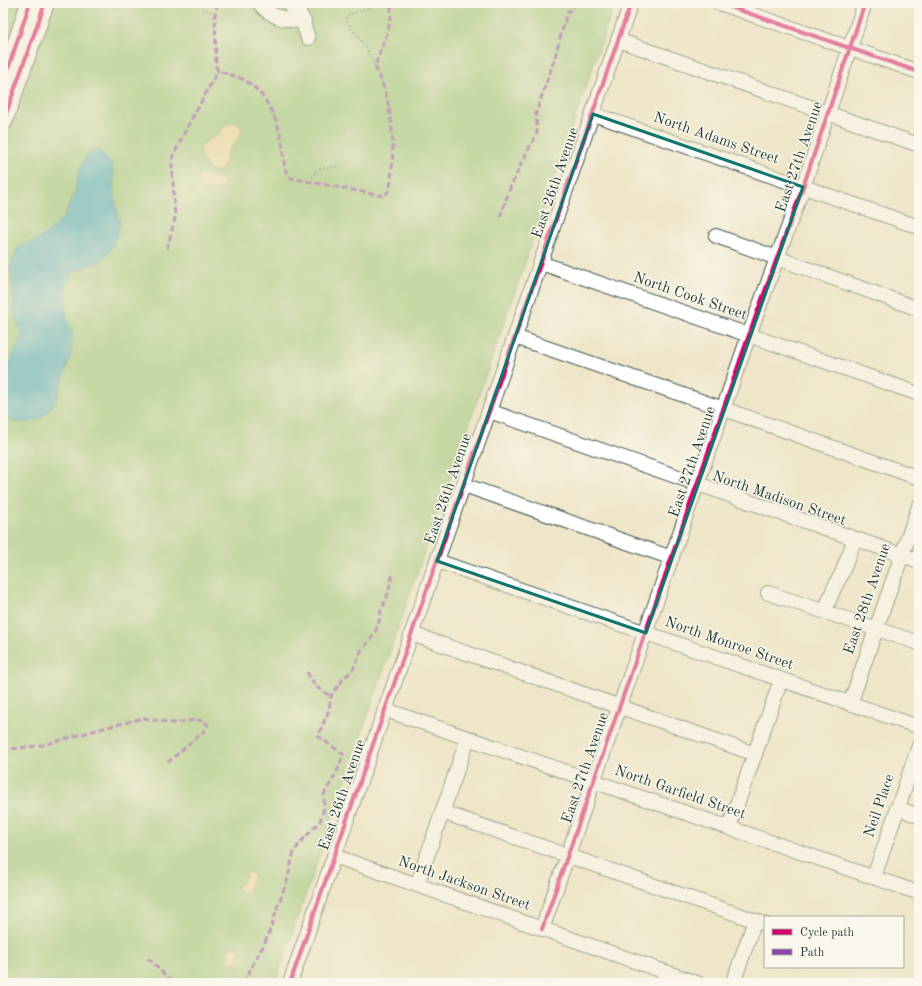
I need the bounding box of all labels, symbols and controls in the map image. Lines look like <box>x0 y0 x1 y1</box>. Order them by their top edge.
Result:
street label: East 27th Avenue <box>774 99 826 214</box>
street label: North Adams Street <box>651 110 781 168</box>
street label: East 26th Avenue <box>530 125 582 240</box>
street label: North Cook Street <box>631 270 749 324</box>
street label: East 27th Avenue <box>667 404 719 519</box>
street label: East 26th Avenue <box>423 431 475 546</box>
street label: North Madison Street <box>710 469 848 529</box>
street label: East 28th Avenue <box>842 541 894 656</box>
street label: North Monroe Street <box>663 615 795 673</box>
street label: East 27th Avenue <box>560 710 612 825</box>
street label: East 26th Avenue <box>317 737 369 852</box>
street label: North Garfield Street <box>612 763 748 823</box>
street label: Neil Place <box>862 772 898 840</box>
street label: North Jackson Street <box>396 854 532 914</box>
legend <box>764 916 904 968</box>
text: Cycle path <box>800 927 855 939</box>
text: Path <box>800 947 825 959</box>

